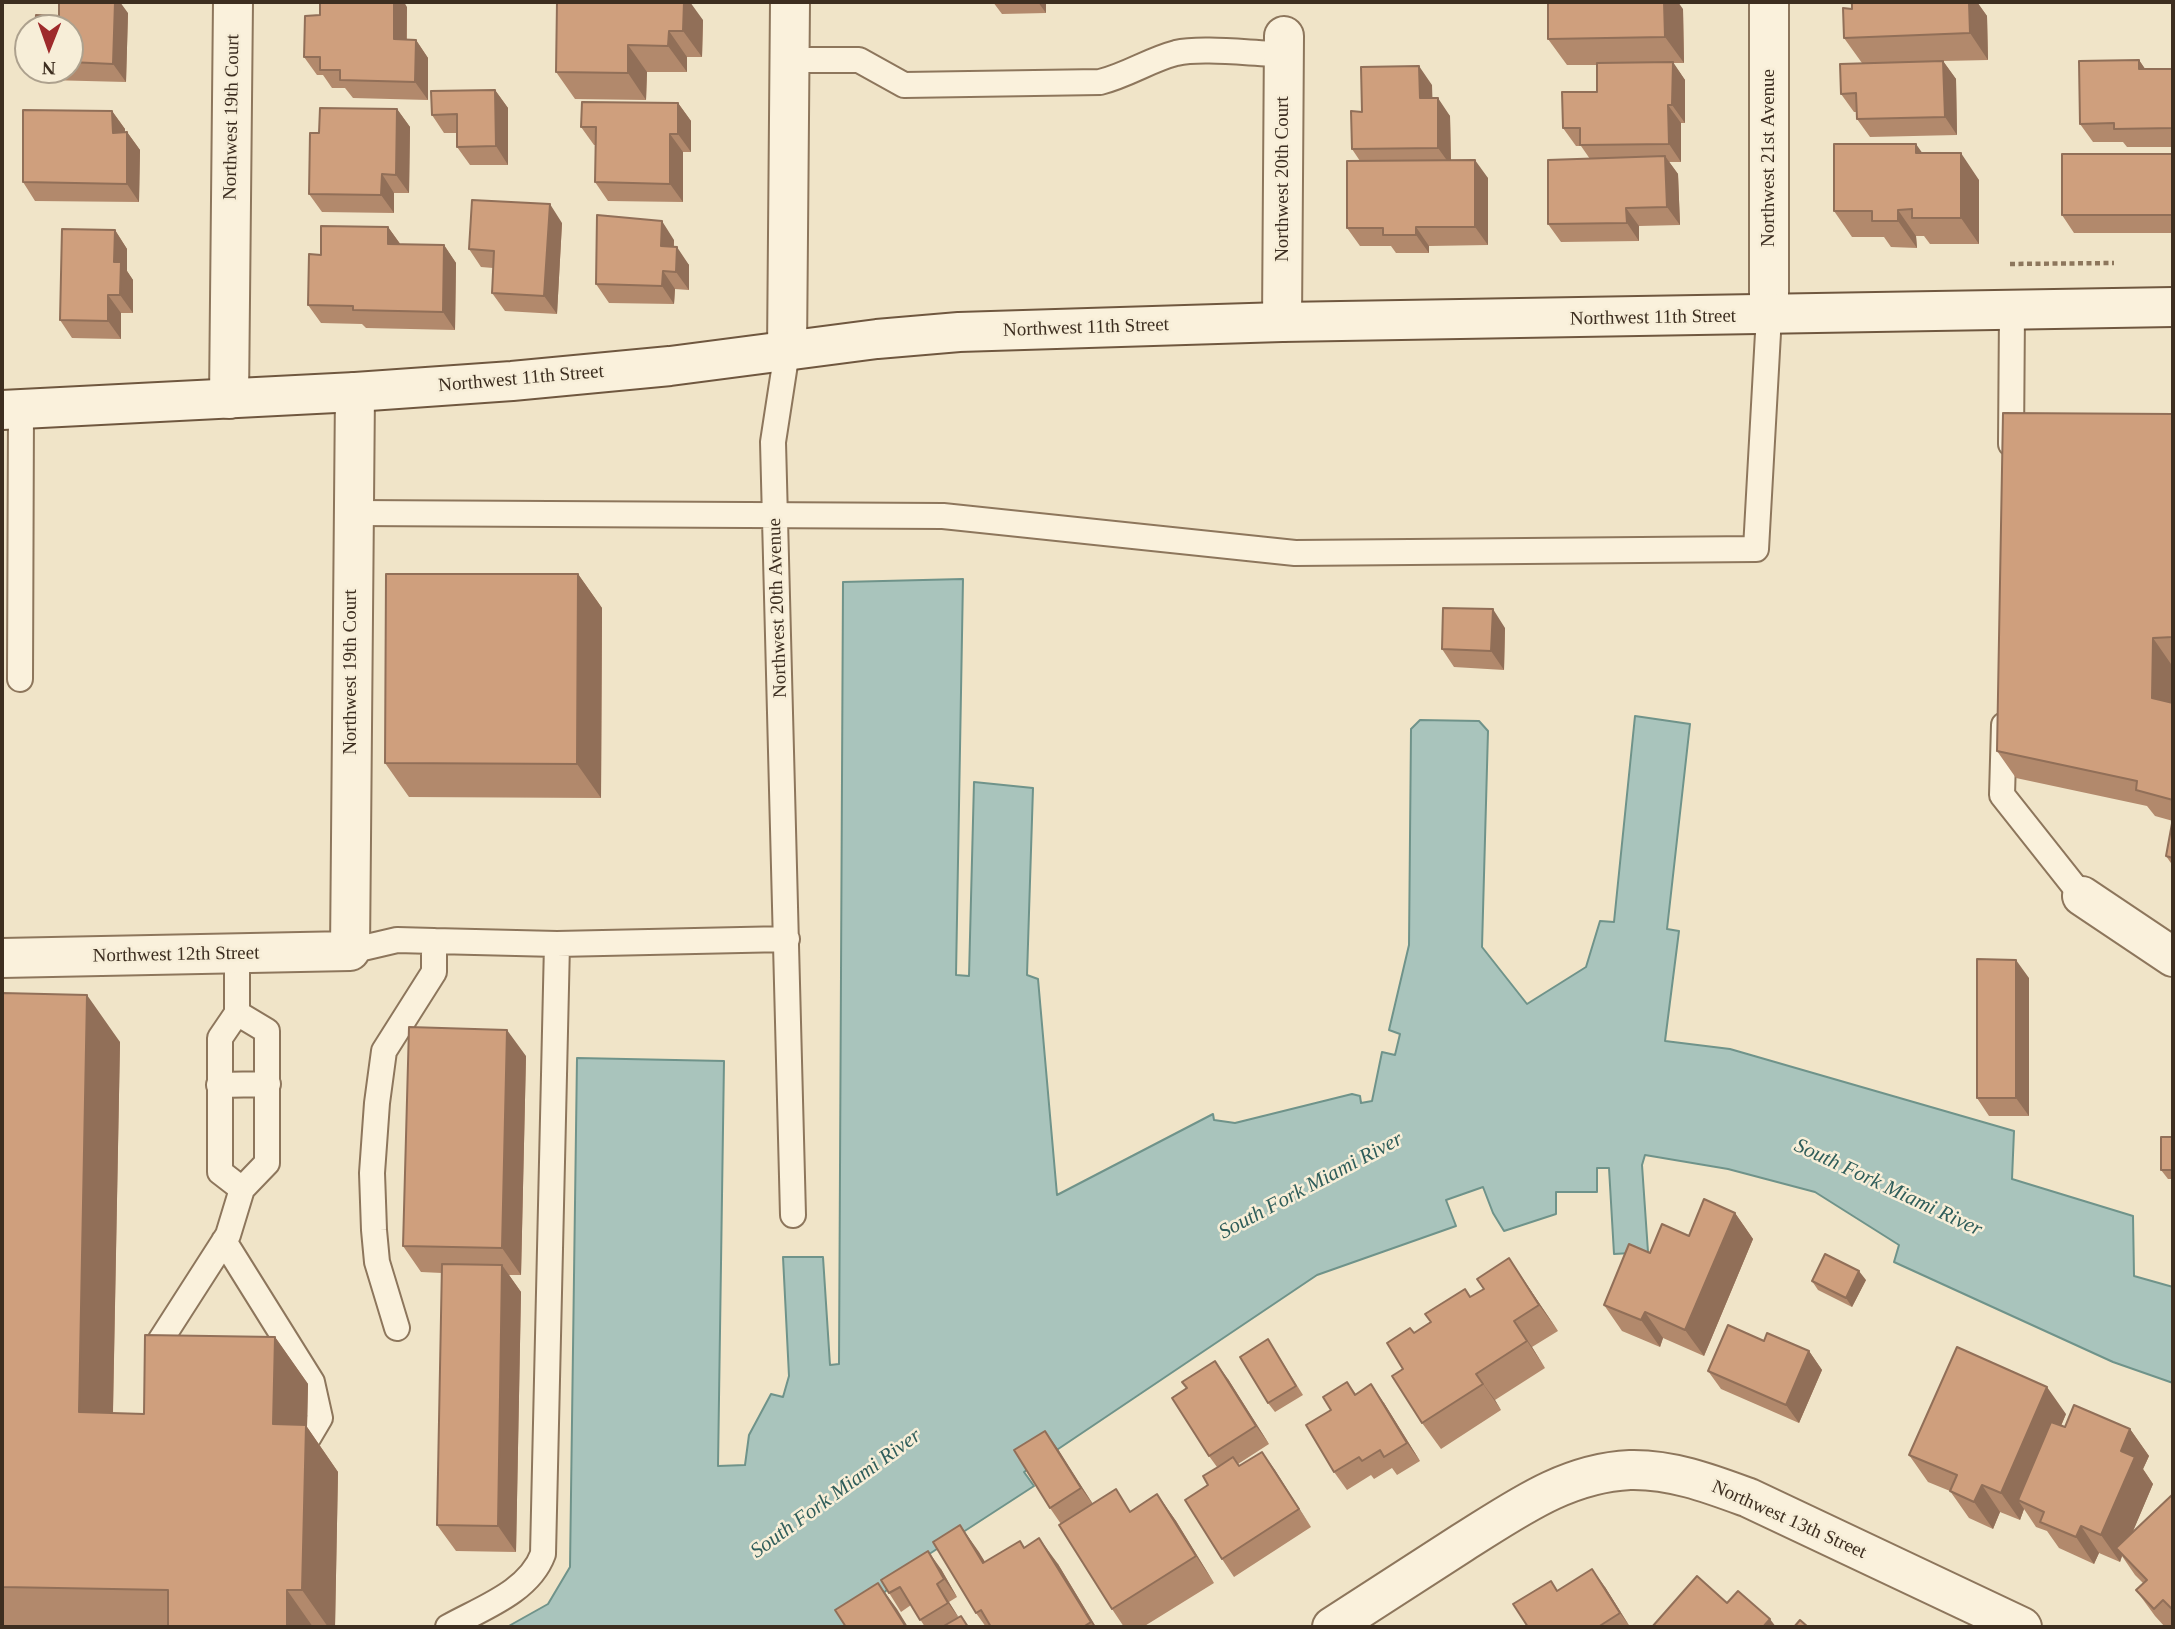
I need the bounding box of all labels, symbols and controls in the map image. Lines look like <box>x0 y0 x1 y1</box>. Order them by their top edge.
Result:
north arrow <box>14 14 84 84</box>
street label: Northwest 19th Court <box>219 34 245 200</box>
text: N <box>42 58 56 79</box>
street label: Northwest 21st Avenue <box>1758 69 1780 247</box>
street label: Northwest 20th Court <box>1272 96 1294 262</box>
street label: Northwest 11th Street <box>1570 305 1736 331</box>
street label: Northwest 11th Street <box>1003 314 1169 342</box>
street label: Northwest 11th Street <box>437 360 605 398</box>
street label: Northwest 20th Avenue <box>763 518 793 698</box>
street label: Northwest 19th Court <box>340 589 362 755</box>
street label: Northwest 12th Street <box>92 942 260 968</box>
water label: South Fork Miami River <box>1215 1127 1407 1245</box>
water label: South Fork Miami River <box>1790 1133 1986 1243</box>
water label: South Fork Miami River <box>746 1424 926 1564</box>
street label: Northwest 13th Street <box>1708 1476 1870 1564</box>

